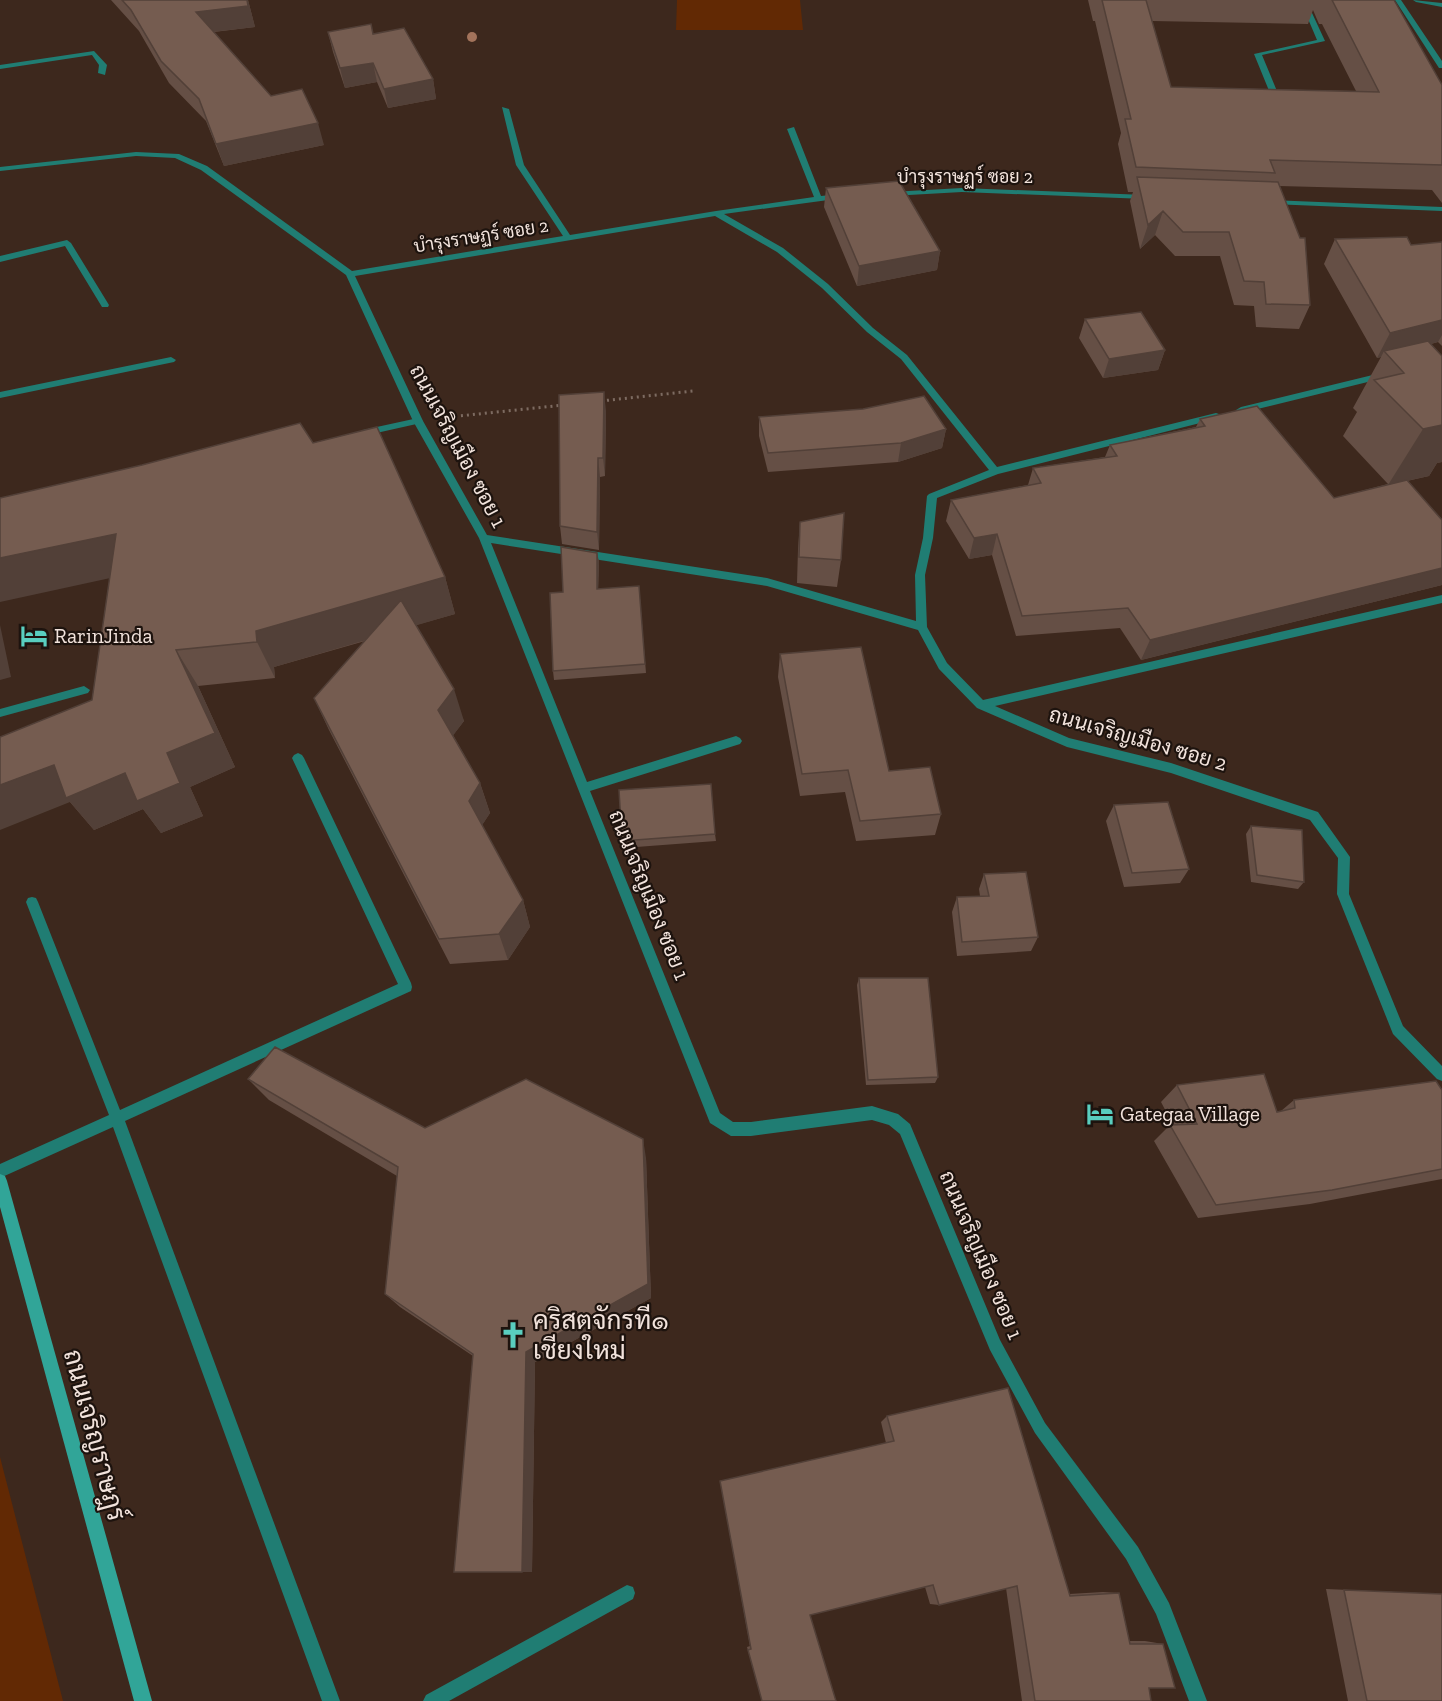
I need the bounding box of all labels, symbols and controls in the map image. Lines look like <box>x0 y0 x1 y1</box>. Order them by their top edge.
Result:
street label: บำรุงราษฏร์ ซอย 2 <box>897 164 1033 189</box>
street label: บำรุงราษฏร์ ซอย 2 <box>412 213 550 258</box>
street label: ถนนเจริญเมือง ซอย 1 <box>405 360 513 531</box>
hotel icon: RarinJinda <box>19 621 49 651</box>
place label: RarinJinda <box>54 623 153 648</box>
street label: ถนนเจริญเมือง ซอย 2 <box>1046 700 1230 776</box>
street label: ถนนเจริญเมือง ซอย 1 <box>604 806 696 983</box>
hotel icon: Gategaa Village <box>1085 1099 1115 1129</box>
place label: Gategaa Village <box>1120 1101 1260 1126</box>
street label: ถนนเจริญเมือง ซอย 1 <box>935 1166 1029 1343</box>
place label: คริสตจักรที๑ เชียงใหม่ <box>533 1304 669 1366</box>
church icon: คริสตจักรที๑ เชียงใหม่ <box>498 1320 528 1350</box>
street label: ถนนเจริญราษฎร์ <box>55 1346 134 1525</box>

